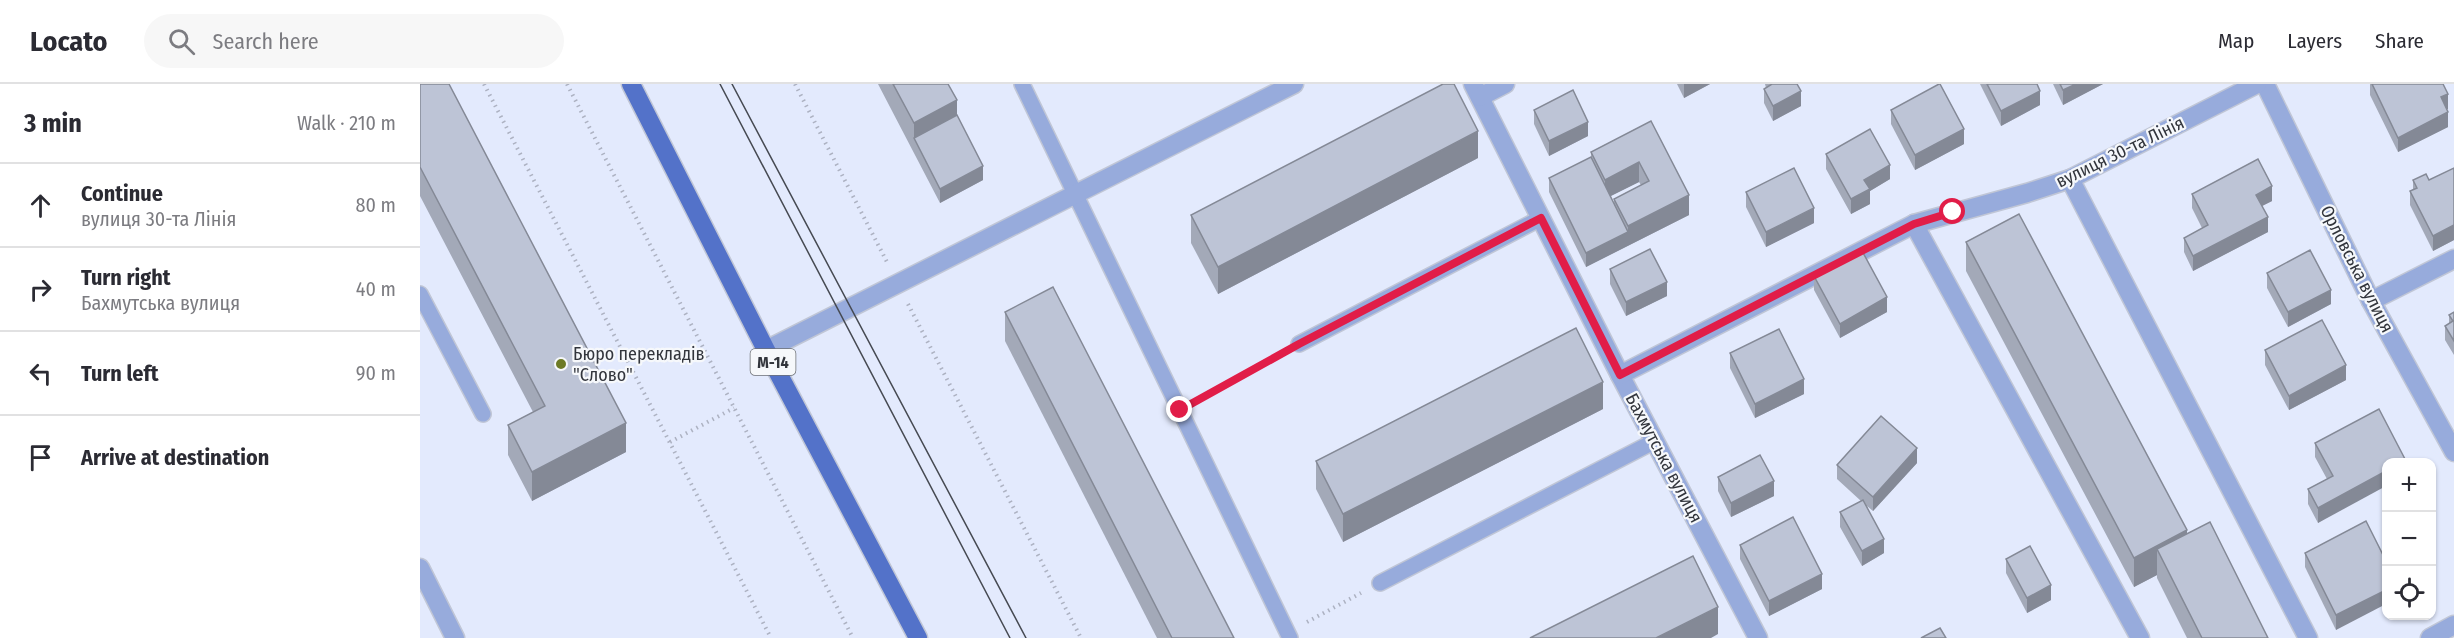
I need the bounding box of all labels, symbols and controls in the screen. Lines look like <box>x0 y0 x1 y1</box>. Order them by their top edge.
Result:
search box <box>144 14 564 68</box>
text: Locato <box>30 25 108 58</box>
icon: search <box>165 25 198 58</box>
text: Search here <box>213 28 319 55</box>
text: Map <box>2218 28 2254 54</box>
text: Layers <box>2287 28 2342 54</box>
text: Share <box>2375 28 2424 54</box>
text: 3 min <box>24 108 82 139</box>
text: Walk · 210 m <box>297 111 396 135</box>
street label: вулиця 30-та Лінія <box>2052 111 2188 193</box>
text: Continue <box>81 180 163 207</box>
icon: ahead <box>24 189 57 222</box>
text: 80 m <box>356 193 396 217</box>
route start <box>1939 198 1965 224</box>
street label: Орловська вулиця <box>2315 202 2399 336</box>
text: вулиця 30-та Лінія <box>81 207 236 231</box>
text: Turn right <box>81 264 170 291</box>
icon: right <box>24 273 57 306</box>
text: 40 m <box>356 277 396 301</box>
text: Бахмутська вулиця <box>81 291 240 315</box>
place label: Бюро перекладів "Слово" <box>573 343 705 386</box>
road number: М-14 <box>750 349 796 375</box>
icon: left <box>24 357 57 390</box>
marker: Бюро перекладів "Слово" <box>554 357 568 371</box>
text: Turn left <box>81 360 159 387</box>
text: 90 m <box>356 361 396 385</box>
street label: Бахмутська вулиця <box>1621 390 1707 526</box>
route end <box>1166 396 1192 422</box>
icon: arrive <box>24 441 57 474</box>
text: Arrive at destination <box>81 444 269 471</box>
map controls <box>2382 458 2436 620</box>
button: + <box>2382 458 2436 512</box>
button: − <box>2382 512 2436 566</box>
button: locate <box>2382 566 2436 620</box>

